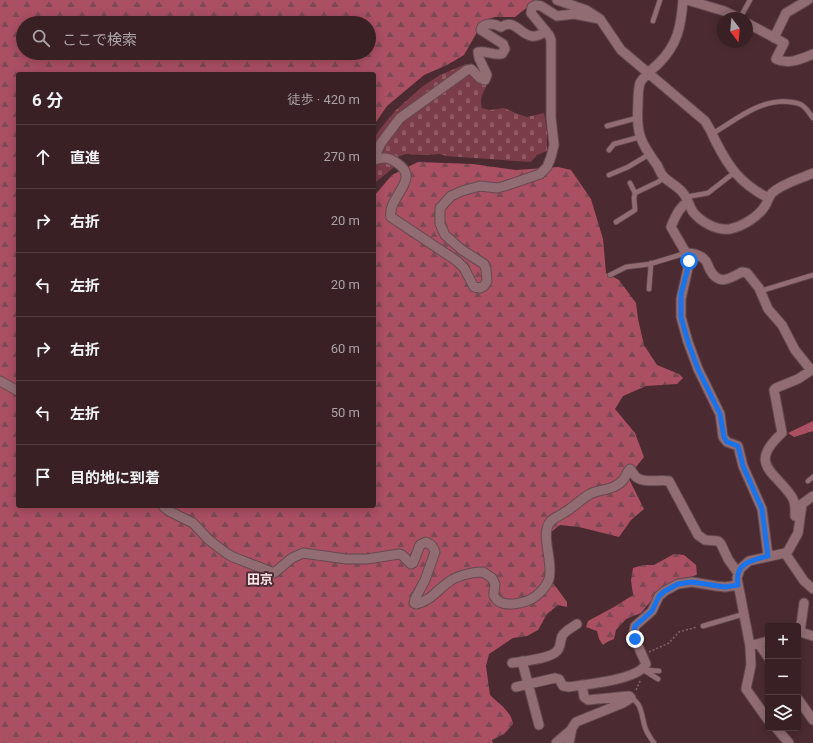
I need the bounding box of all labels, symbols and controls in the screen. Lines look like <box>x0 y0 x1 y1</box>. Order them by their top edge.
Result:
north arrow <box>717 12 753 48</box>
search box <box>16 16 376 60</box>
icon: search <box>30 27 52 49</box>
text: ここで検索 <box>62 31 137 49</box>
text: 6 分 <box>32 90 63 110</box>
text: 徒歩 · 420 m <box>288 92 360 107</box>
icon: ahead <box>32 146 54 168</box>
text: 直進 <box>70 149 100 167</box>
text: 270 m <box>323 149 360 164</box>
icon: right <box>32 210 54 232</box>
text: 右折 <box>70 213 100 231</box>
text: 20 m <box>331 213 360 228</box>
route start <box>680 252 698 270</box>
icon: left <box>32 274 54 296</box>
text: 左折 <box>70 277 100 295</box>
text: 20 m <box>331 277 360 292</box>
icon: right <box>32 338 54 360</box>
text: 右折 <box>70 341 100 359</box>
text: 60 m <box>331 341 360 356</box>
icon: left <box>32 402 54 424</box>
text: 左折 <box>70 405 100 423</box>
text: 50 m <box>331 405 360 420</box>
icon: arrive <box>32 466 54 488</box>
text: 目的地に到着 <box>70 469 160 487</box>
district label: 田京 <box>247 572 273 587</box>
map controls <box>765 623 801 731</box>
button: + <box>765 623 801 659</box>
route end <box>626 630 644 648</box>
button: − <box>765 659 801 695</box>
button: layers <box>765 695 801 731</box>

